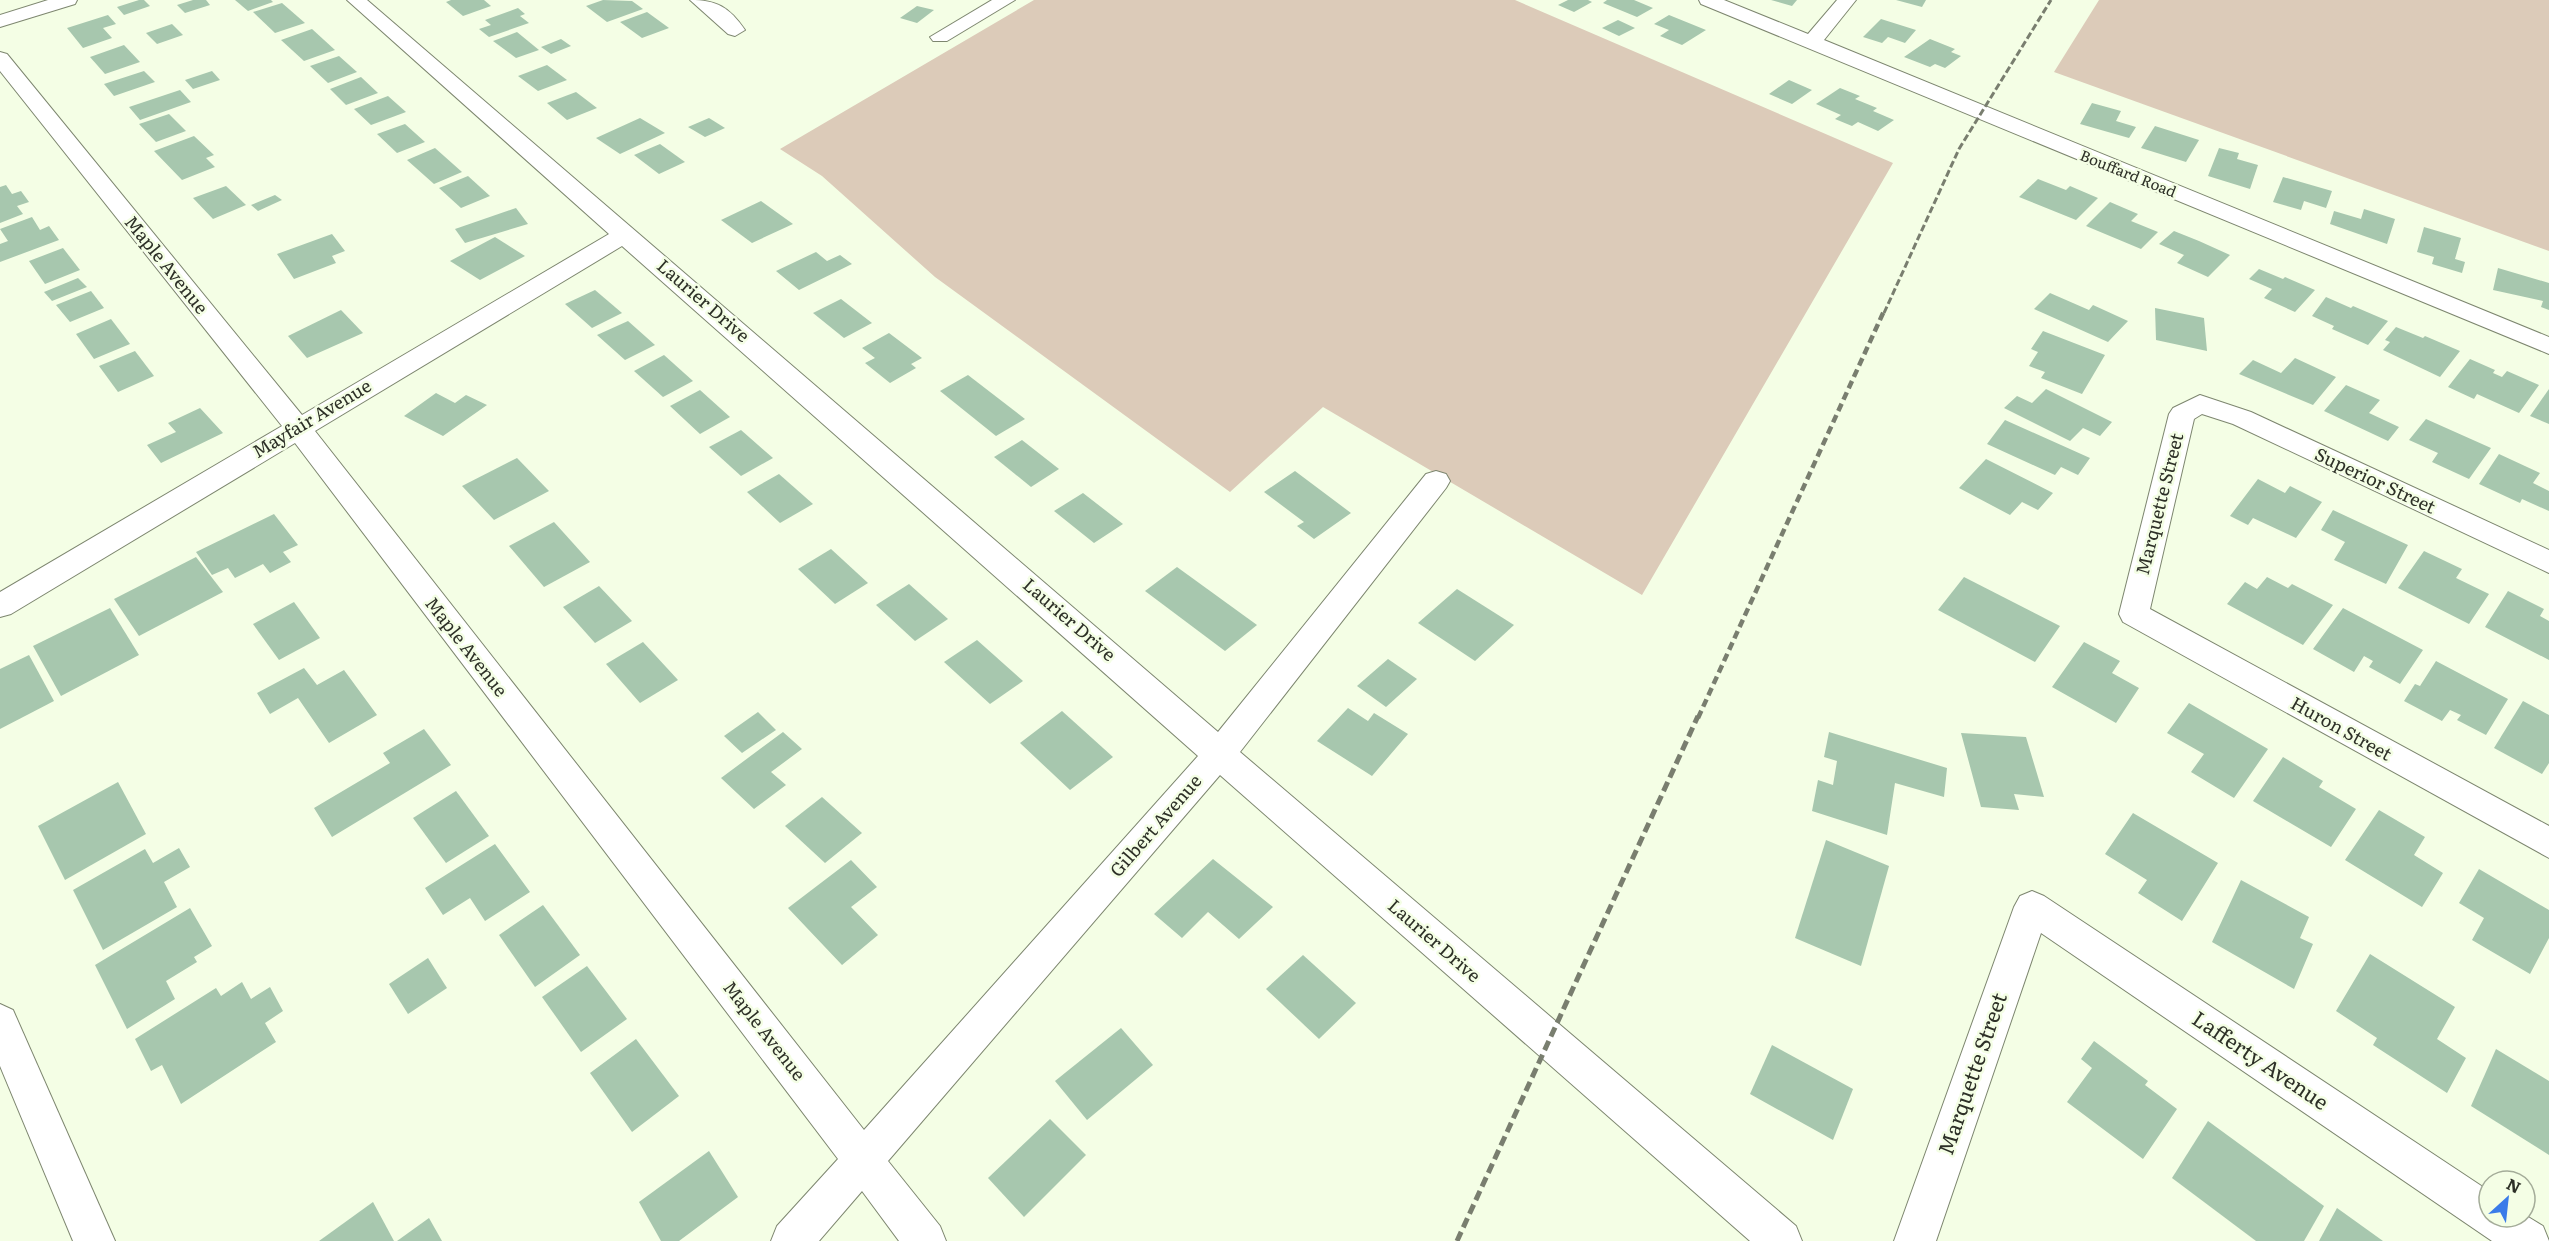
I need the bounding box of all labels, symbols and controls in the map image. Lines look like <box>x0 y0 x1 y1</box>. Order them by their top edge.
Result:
street label: Bouffard Road <box>2077 143 2180 202</box>
street label: Maple Avenue <box>119 209 215 319</box>
street label: Laurier Drive <box>652 252 756 348</box>
street label: Mayfair Avenue <box>247 371 376 464</box>
street label: Marquette Street <box>2128 429 2189 578</box>
street label: Superior Street <box>2311 440 2441 520</box>
street label: Laurier Drive <box>1018 571 1122 667</box>
street label: Maple Avenue <box>420 590 515 702</box>
street label: Huron Street <box>2286 689 2398 767</box>
street label: Gilbert Avenue <box>1103 768 1207 882</box>
street label: Laurier Drive <box>1383 892 1487 988</box>
street label: Maple Avenue <box>718 974 813 1086</box>
street label: Marquette Street <box>1928 987 2013 1159</box>
street label: Lafferty Avenue <box>2187 1002 2336 1116</box>
north arrow <box>2477 1169 2537 1229</box>
text: N <box>2503 1171 2526 1198</box>

